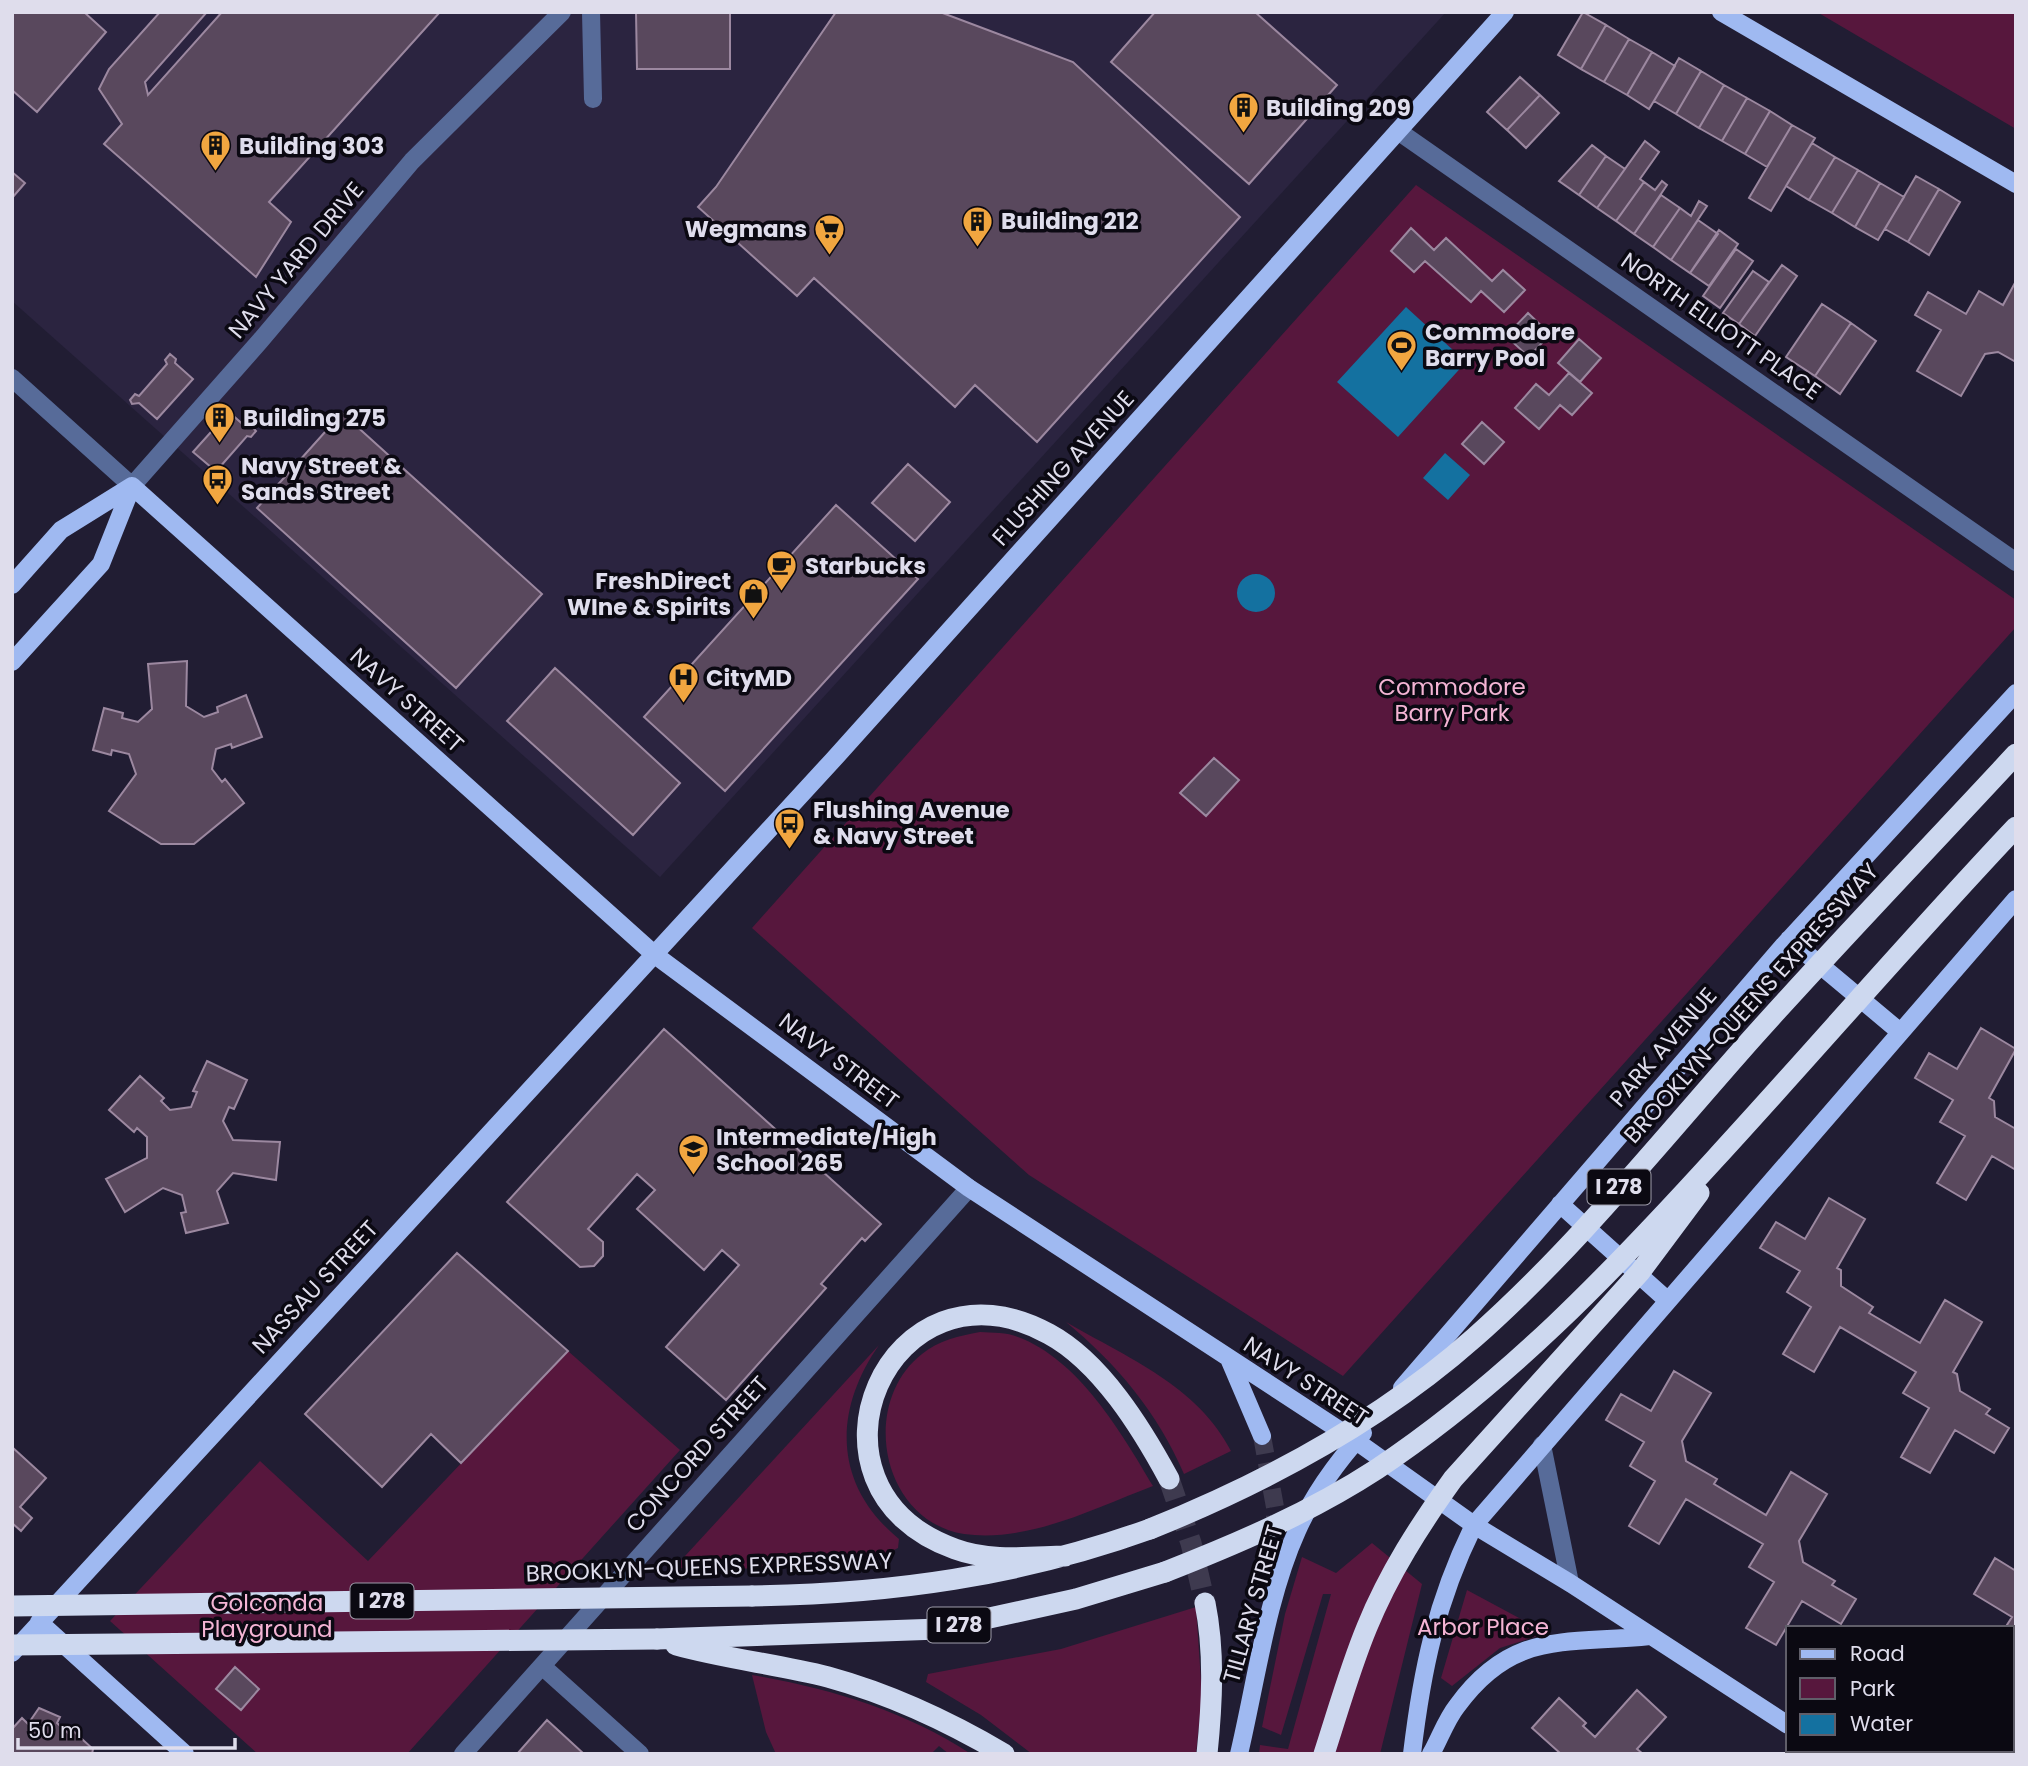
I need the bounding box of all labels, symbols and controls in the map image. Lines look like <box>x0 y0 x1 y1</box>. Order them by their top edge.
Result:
building icon: Building 209 <box>1226 91 1260 135</box>
place label: Building 209 <box>1266 92 1411 124</box>
building icon: Building 303 <box>199 129 233 173</box>
place label: Building 303 <box>239 130 384 162</box>
street label: NAVY YARD DRIVE <box>221 175 371 345</box>
building icon: Building 212 <box>961 204 995 248</box>
place label: Building 212 <box>1001 205 1139 237</box>
supermarket icon: Wegmans <box>813 212 847 256</box>
place label: Wegmans <box>685 213 807 245</box>
street label: NORTH ELLIOTT PLACE <box>1615 245 1827 407</box>
place label: Commodore Barry Pool <box>1425 316 1575 374</box>
sports icon: Commodore Barry Pool <box>1385 328 1419 372</box>
street label: FLUSHING AVENUE <box>985 383 1141 553</box>
building icon: Building 275 <box>203 401 237 445</box>
place label: Building 275 <box>243 402 386 434</box>
place label: Navy Street & Sands Street <box>241 450 403 508</box>
bus stop icon: Navy Street & Sands Street <box>201 462 235 506</box>
cafe icon: Starbucks <box>765 549 799 593</box>
place label: Starbucks <box>805 550 926 582</box>
place label: FreshDirect WIne & Spirits <box>567 565 731 623</box>
shop icon: FreshDirect WIne & Spirits <box>737 577 771 621</box>
street label: NAVY STREET <box>343 640 471 760</box>
hospital icon: CityMD <box>666 661 700 705</box>
place label: CityMD <box>706 662 792 694</box>
park label: Commodore Barry Park <box>1378 671 1526 729</box>
place label: Flushing Avenue & Navy Street <box>813 794 1010 852</box>
bus stop icon: Flushing Avenue & Navy Street <box>773 806 807 850</box>
street label: BROOKLYN-QUEENS EXPRESSWAY <box>1616 856 1886 1150</box>
street label: PARK AVENUE <box>1602 980 1724 1114</box>
street label: NAVY STREET <box>772 1005 906 1117</box>
place label: Intermediate/High School 265 <box>716 1121 937 1179</box>
school or university icon: Intermediate/High School 265 <box>676 1133 710 1177</box>
road number: I 278 <box>1588 1170 1650 1204</box>
street label: NASSAU STREET <box>245 1213 385 1361</box>
street label: NAVY STREET <box>1237 1329 1375 1433</box>
street label: CONCORD STREET <box>618 1369 776 1539</box>
street label: TILLARY STREET <box>1215 1521 1291 1687</box>
street label: BROOKLYN-QUEENS EXPRESSWAY <box>525 1545 893 1589</box>
road number: I 278 <box>350 1584 414 1618</box>
park label: Golconda Playground <box>201 1587 333 1645</box>
road number: I 278 <box>928 1608 990 1642</box>
park label: Arbor Place <box>1417 1611 1549 1643</box>
legend <box>1786 1626 2014 1752</box>
text: Road <box>1850 1639 1905 1668</box>
text: Park <box>1850 1674 1895 1703</box>
scale bar <box>18 1706 234 1750</box>
text: Water <box>1850 1709 1913 1738</box>
text: 50 m <box>28 1716 82 1745</box>

